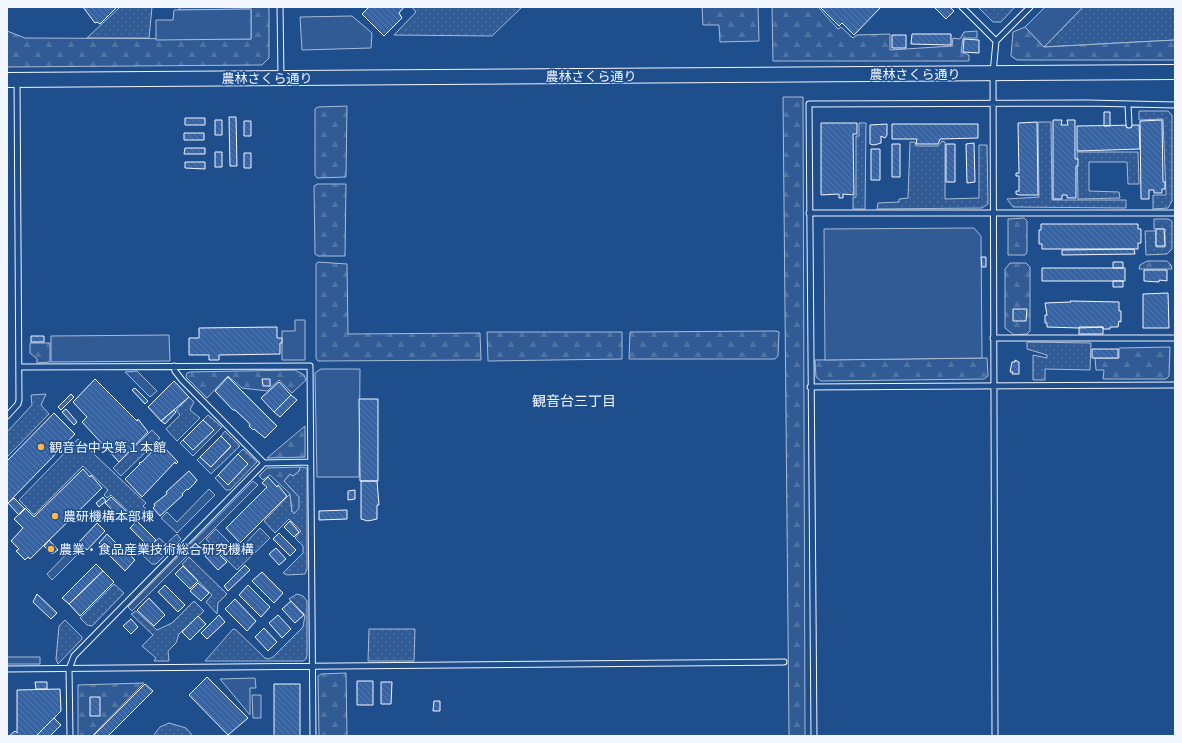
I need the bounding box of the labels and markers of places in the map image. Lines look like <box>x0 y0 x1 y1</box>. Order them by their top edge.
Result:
place label: 観音台中央第１本館 <box>49 440 166 455</box>
marker: 観音台中央第１本館 <box>36 442 46 452</box>
place label: 農研機構本部棟 <box>63 509 154 524</box>
marker: 農研機構本部棟 <box>50 511 60 521</box>
place label: 農業・食品産業技術総合研究機構 <box>59 542 254 557</box>
marker: 農業・食品産業技術総合研究機構 <box>46 544 56 554</box>

